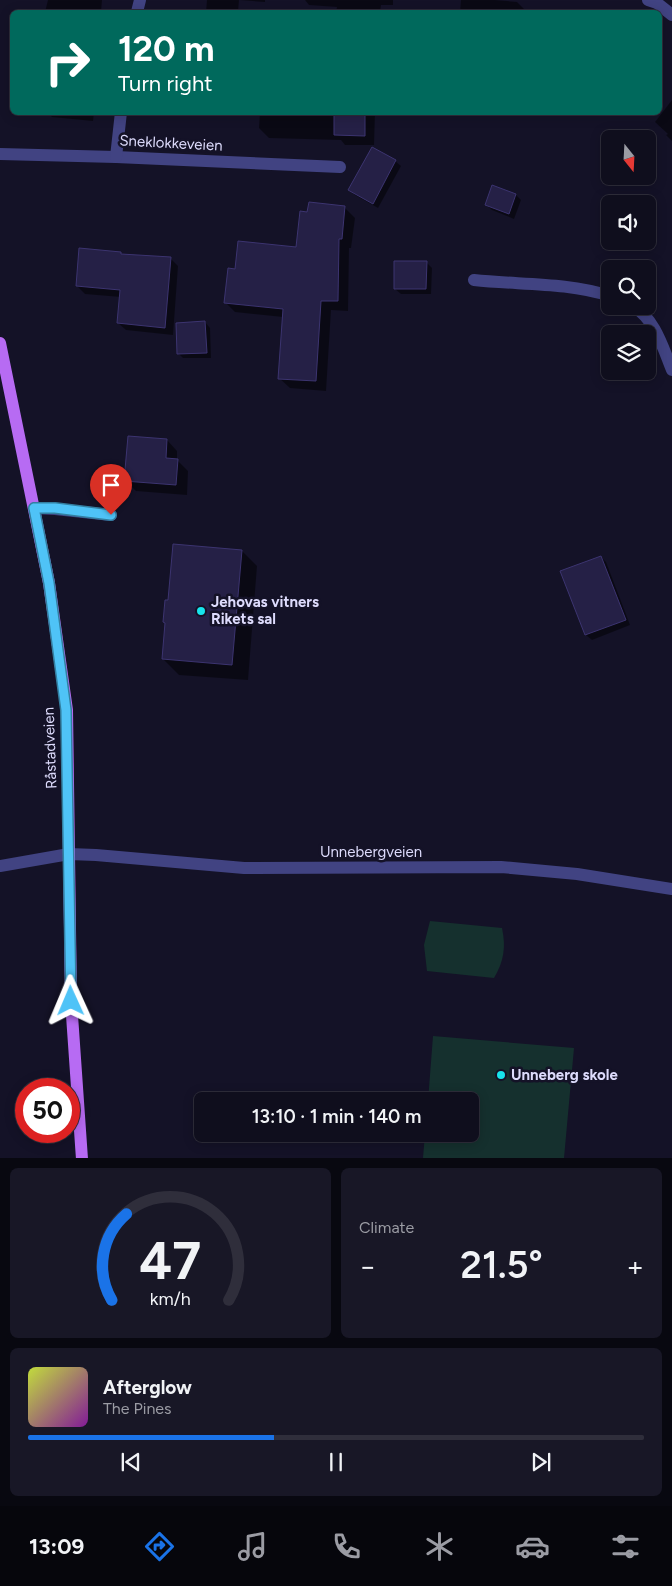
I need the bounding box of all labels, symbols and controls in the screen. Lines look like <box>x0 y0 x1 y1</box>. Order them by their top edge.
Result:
text: 120 m <box>118 28 215 70</box>
icon: right <box>35 30 100 95</box>
text: Turn right <box>118 70 213 97</box>
north arrow <box>601 130 656 185</box>
map controls <box>601 130 656 380</box>
street label: Sneklokkeveien <box>119 131 223 155</box>
button: sound <box>601 195 656 250</box>
button: search <box>601 260 656 315</box>
button: layers <box>601 325 656 380</box>
pin <box>90 464 132 515</box>
icon: arrive <box>97 471 125 499</box>
place label: Jehovas vitners Rikets sal <box>211 593 319 628</box>
marker: Jehovas vitners Rikets sal <box>195 605 207 617</box>
street label: Råstadveien <box>40 707 60 789</box>
street label: Unnebergveien <box>320 843 422 861</box>
position arrow <box>44 974 96 1026</box>
place label: Unneberg skole <box>511 1066 619 1084</box>
marker: Unneberg skole <box>495 1069 507 1081</box>
speed limit sign: 50 <box>15 1078 80 1143</box>
text: 13:10 · 1 min · 140 m <box>252 1105 421 1128</box>
text: Climate <box>359 1218 414 1237</box>
text: 47 <box>140 1230 201 1292</box>
text: 21.5° <box>460 1242 543 1288</box>
text: − <box>359 1249 376 1283</box>
text: + <box>627 1249 644 1283</box>
text: km/h <box>150 1288 191 1309</box>
text: Afterglow <box>103 1376 192 1399</box>
text: The Pines <box>103 1399 172 1418</box>
icon: previous <box>117 1448 145 1476</box>
icon: pause <box>322 1448 350 1476</box>
icon: next <box>527 1448 555 1476</box>
icon: directions <box>142 1529 177 1564</box>
icon: music <box>235 1529 270 1564</box>
icon: phone <box>329 1529 364 1564</box>
icon: climate <box>422 1529 457 1564</box>
icon: car <box>515 1529 550 1564</box>
icon: filters <box>608 1529 643 1564</box>
text: 13:09 <box>29 1533 84 1560</box>

